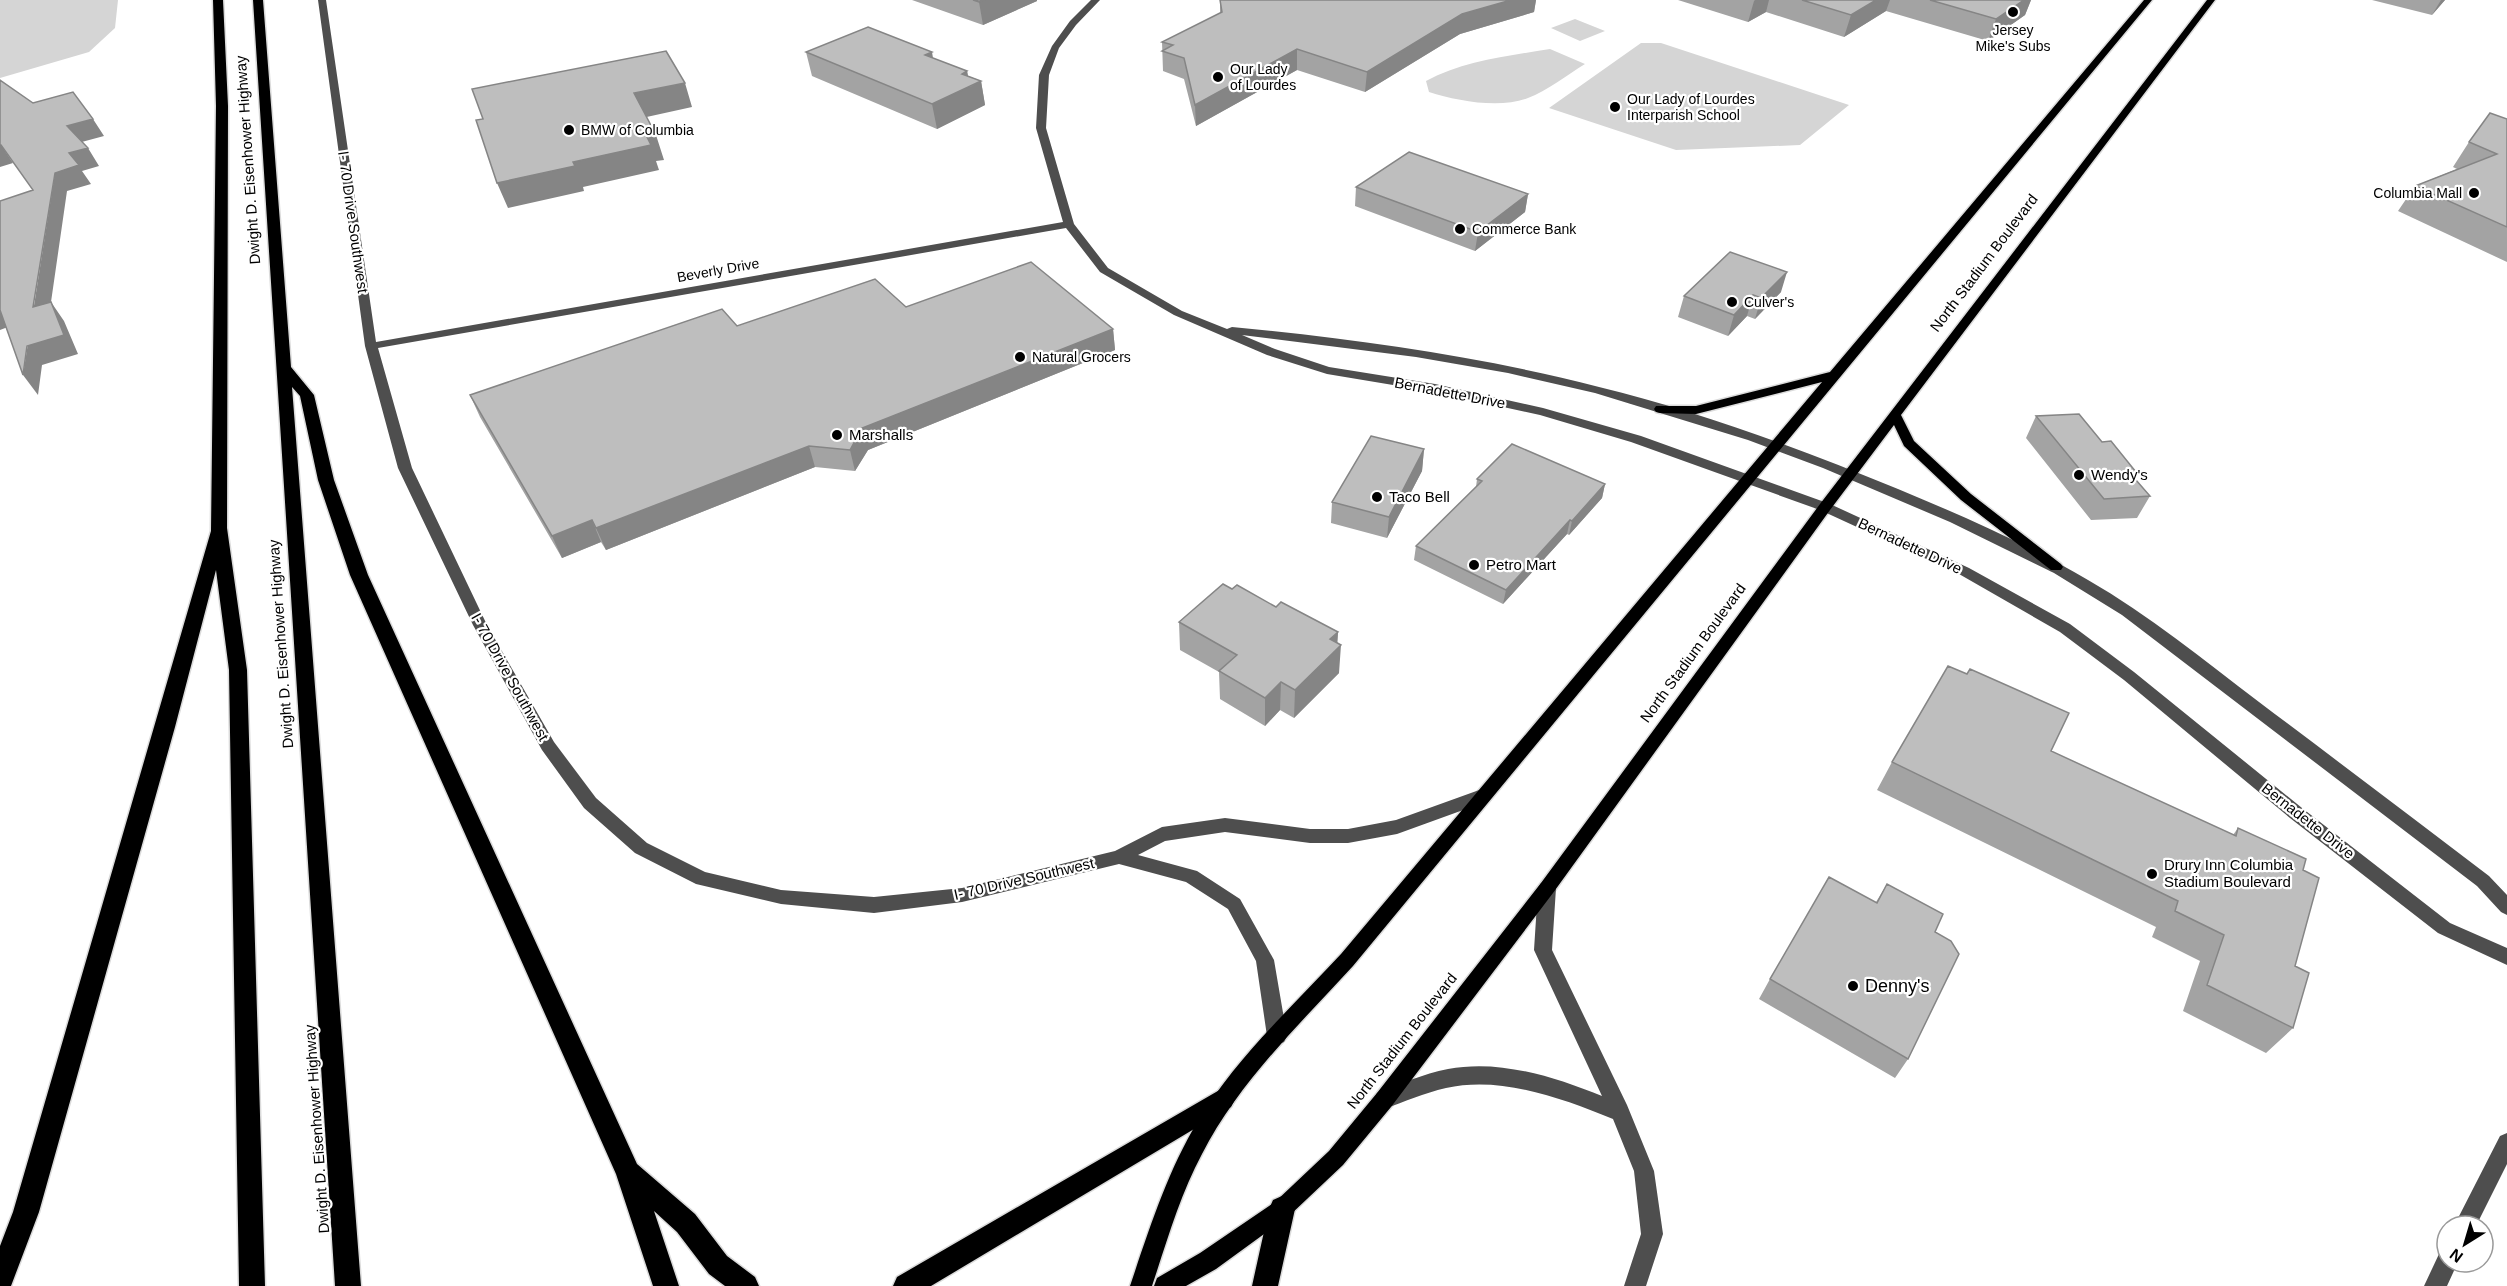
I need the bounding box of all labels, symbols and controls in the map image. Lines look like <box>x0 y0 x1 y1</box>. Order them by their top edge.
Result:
marker: Jersey Mike's Subs <box>2006 5 2020 19</box>
place label: Jersey Mike's Subs <box>1975 22 2051 54</box>
street label: Dwight D. Eisenhower Highway <box>232 55 263 265</box>
place label: Our Lady of Lourdes <box>1230 61 1296 93</box>
marker: Our Lady of Lourdes <box>1211 70 1225 84</box>
place label: Our Lady of Lourdes Interparish School <box>1627 91 1755 123</box>
marker: Our Lady of Lourdes Interparish School <box>1608 100 1622 114</box>
place label: BMW of Columbia <box>581 122 694 138</box>
marker: BMW of Columbia <box>562 123 576 137</box>
street label: I- 70 Drive Southwest <box>335 150 372 295</box>
place label: Columbia Mall <box>2373 185 2462 201</box>
marker: Columbia Mall <box>2467 186 2481 200</box>
street label: North Stadium Boulevard <box>1926 191 2041 335</box>
place label: Commerce Bank <box>1472 221 1577 237</box>
marker: Commerce Bank <box>1453 222 1467 236</box>
street label: Beverly Drive <box>676 255 761 285</box>
place label: Culver's <box>1744 294 1794 310</box>
marker: Culver's <box>1725 295 1739 309</box>
place label: Natural Grocers <box>1032 349 1131 365</box>
marker: Natural Grocers <box>1013 350 1027 364</box>
street label: Bernadette Drive <box>1393 373 1507 412</box>
place label: Marshalls <box>849 426 913 443</box>
marker: Marshalls <box>830 428 844 442</box>
place label: Wendy's <box>2091 466 2148 483</box>
marker: Wendy's <box>2072 468 2086 482</box>
place label: Taco Bell <box>1389 488 1450 505</box>
marker: Taco Bell <box>1370 490 1384 504</box>
street label: Bernadette Drive <box>1856 514 1965 577</box>
street label: Dwight D. Eisenhower Highway <box>265 539 296 749</box>
place label: Petro Mart <box>1486 556 1557 573</box>
marker: Petro Mart <box>1467 558 1481 572</box>
street label: North Stadium Boulevard <box>1636 580 1749 725</box>
street label: I- 70 Drive Southwest <box>468 610 553 744</box>
street label: Bernadette Drive <box>2259 779 2358 862</box>
street label: I- 70 Drive Southwest <box>952 854 1096 903</box>
place label: Drury Inn Columbia Stadium Boulevard <box>2164 856 2294 890</box>
marker: Drury Inn Columbia Stadium Boulevard <box>2145 867 2159 881</box>
street label: North Stadium Boulevard <box>1343 969 1460 1112</box>
place label: Denny's <box>1865 976 1929 996</box>
marker: Denny's <box>1846 979 1860 993</box>
street label: Dwight D. Eisenhower Highway <box>301 1024 332 1234</box>
north arrow <box>2435 1214 2495 1274</box>
text: N <box>2447 1245 2466 1266</box>

